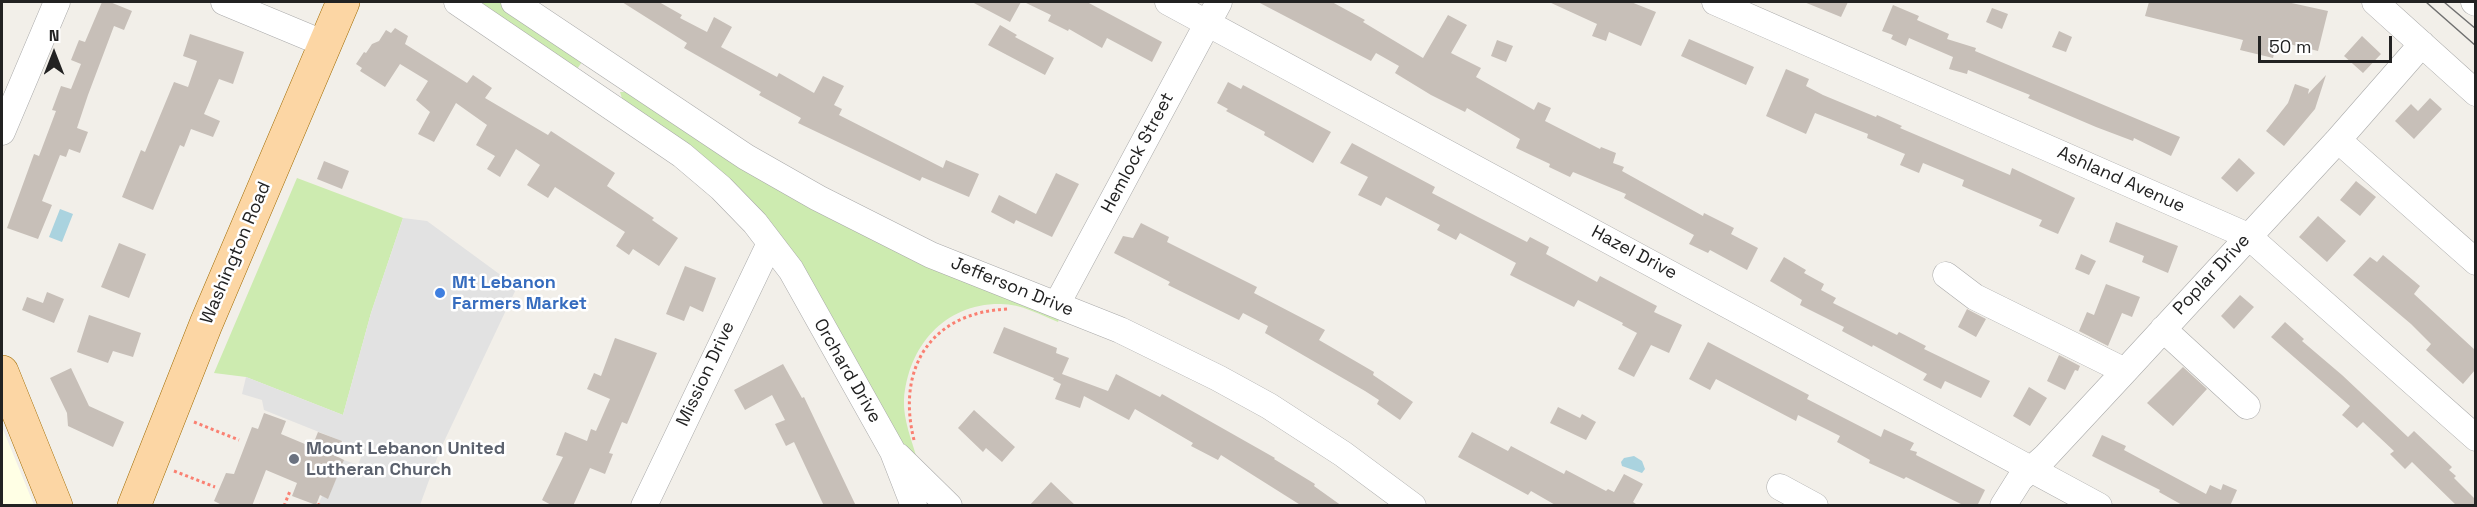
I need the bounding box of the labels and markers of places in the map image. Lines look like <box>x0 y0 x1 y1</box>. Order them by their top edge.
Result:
place label: Mt Lebanon Farmers Market <box>452 272 587 314</box>
marker: Mt Lebanon Farmers Market <box>433 286 447 300</box>
place label: Mount Lebanon United Lutheran Church <box>306 438 505 480</box>
marker: Mount Lebanon United Lutheran Church <box>287 452 301 466</box>

